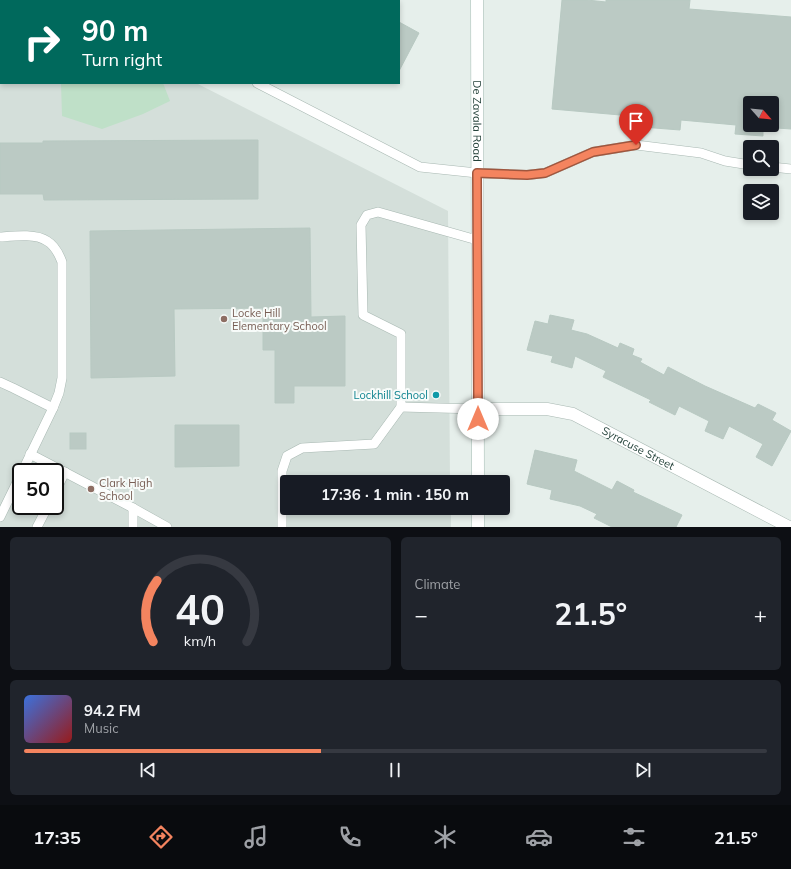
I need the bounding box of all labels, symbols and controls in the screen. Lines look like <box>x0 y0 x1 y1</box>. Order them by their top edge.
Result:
text: 90 m <box>82 13 148 48</box>
icon: right <box>16 16 68 68</box>
text: Turn right <box>82 48 162 71</box>
street label: De Zavala Road <box>470 80 484 162</box>
north arrow <box>743 96 779 132</box>
map controls <box>743 96 779 220</box>
pin <box>619 104 653 145</box>
icon: arrive <box>625 110 647 132</box>
button: search <box>743 140 779 176</box>
button: layers <box>743 184 779 220</box>
place label: Locke Hill Elementary School <box>232 306 327 333</box>
marker: Locke Hill Elementary School <box>219 314 229 324</box>
place label: Lockhill School <box>354 388 428 402</box>
marker: Lockhill School <box>431 390 441 400</box>
position arrow <box>457 398 499 440</box>
street label: Syracuse Street <box>600 423 677 473</box>
speed limit sign: 50 <box>12 463 64 515</box>
place label: Clark High School <box>99 476 152 503</box>
marker: Clark High School <box>86 484 96 494</box>
text: 17:36 · 1 min · 150 m <box>321 485 469 504</box>
text: Climate <box>415 576 460 592</box>
text: 40 <box>175 582 225 634</box>
text: 21.5° <box>554 595 627 633</box>
text: − <box>415 601 428 629</box>
text: + <box>754 601 767 629</box>
text: km/h <box>184 631 216 649</box>
text: 94.2 FM <box>84 701 140 720</box>
text: Music <box>84 720 119 736</box>
icon: previous <box>137 759 159 781</box>
icon: pause <box>384 759 406 781</box>
icon: next <box>632 759 654 781</box>
icon: directions <box>147 823 175 851</box>
icon: music <box>242 823 270 851</box>
icon: phone <box>336 823 364 851</box>
icon: climate <box>431 823 459 851</box>
icon: car <box>525 823 553 851</box>
icon: filters <box>620 823 648 851</box>
text: 17:35 <box>33 826 81 849</box>
text: 21.5° <box>714 826 758 849</box>

